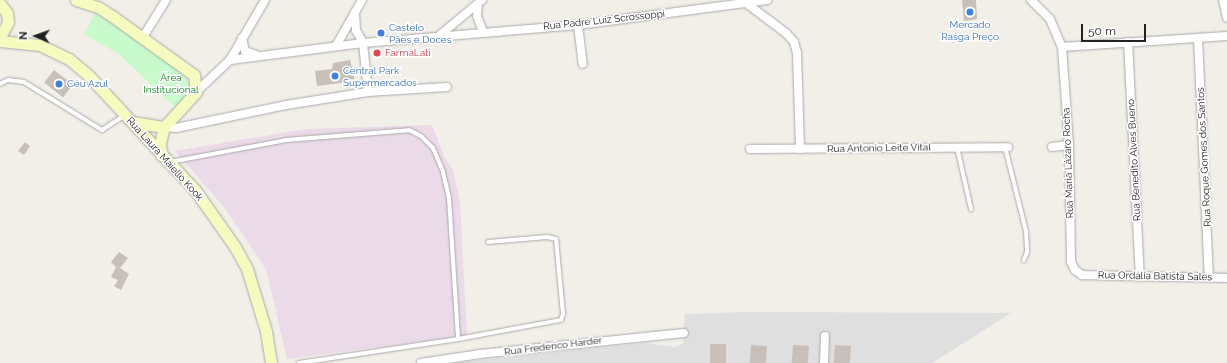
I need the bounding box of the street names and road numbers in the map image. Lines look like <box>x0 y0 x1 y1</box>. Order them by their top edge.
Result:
street label: Rua Padre Luiz Scrossoppi <box>543 8 665 32</box>
street label: Rua Roque Gomes dos Santos <box>1194 87 1214 227</box>
street label: Rua Benedito Alves Bueno <box>1125 98 1143 222</box>
street label: Rua Maria Lázaro Rocha <box>1060 107 1076 219</box>
street label: Rua Laura Maiello Kook <box>124 115 206 203</box>
street label: Rua Antonio Leite Vital <box>827 141 931 155</box>
street label: Rua Ordália Batista Sales <box>1098 269 1212 283</box>
street label: Rua Frederico Harder <box>503 334 603 358</box>

